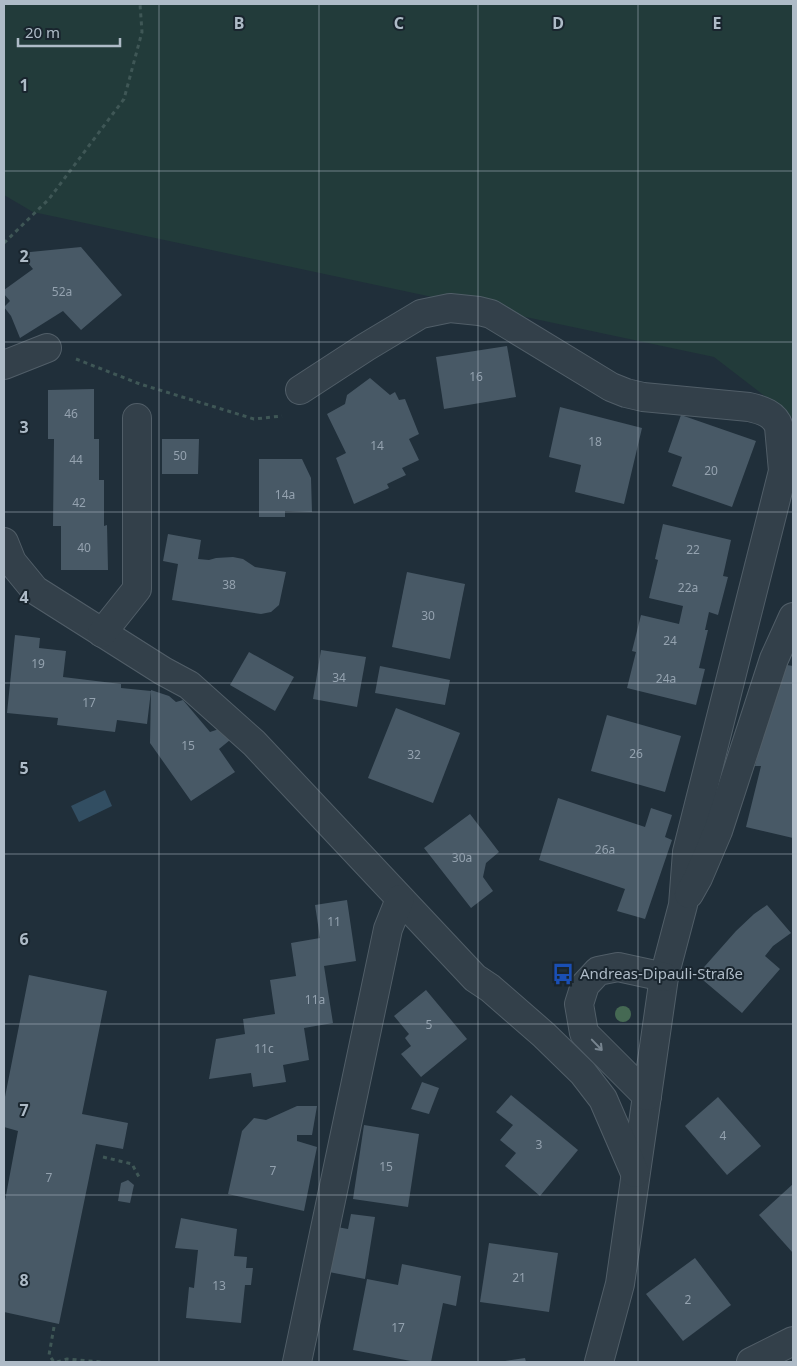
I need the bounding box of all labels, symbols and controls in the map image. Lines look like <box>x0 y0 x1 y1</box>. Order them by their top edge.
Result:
text: B <box>234 12 244 34</box>
text: C <box>394 12 404 34</box>
text: D <box>552 12 564 34</box>
text: E <box>713 12 722 34</box>
scale bar <box>18 15 120 47</box>
text: 20 m <box>25 22 60 42</box>
text: 1 <box>19 74 29 96</box>
text: 2 <box>19 245 29 267</box>
house number: 52a <box>52 283 72 300</box>
house number: 16 <box>469 368 483 385</box>
house number: 46 <box>64 405 78 422</box>
text: 3 <box>19 416 29 438</box>
house number: 18 <box>588 433 602 450</box>
house number: 14 <box>370 437 384 454</box>
house number: 50 <box>173 447 187 464</box>
house number: 44 <box>69 451 83 468</box>
house number: 20 <box>704 462 718 479</box>
house number: 14a <box>275 486 295 503</box>
house number: 42 <box>72 494 86 511</box>
house number: 40 <box>77 539 91 556</box>
house number: 22 <box>686 541 700 558</box>
house number: 38 <box>222 576 236 593</box>
house number: 22a <box>678 579 698 596</box>
text: 4 <box>19 586 29 608</box>
house number: 30 <box>421 607 435 624</box>
house number: 24 <box>663 632 677 649</box>
house number: 19 <box>31 655 45 672</box>
house number: 34 <box>332 669 346 686</box>
house number: 24a <box>656 670 676 687</box>
house number: 17 <box>82 694 96 711</box>
house number: 15 <box>181 737 195 754</box>
house number: 26 <box>629 745 643 762</box>
house number: 32 <box>407 746 421 763</box>
text: 5 <box>19 757 29 779</box>
house number: 26a <box>595 841 615 858</box>
house number: 30a <box>452 849 472 866</box>
house number: 11 <box>327 913 341 930</box>
text: 6 <box>19 928 29 950</box>
bus stop icon: Andreas-Dipauli-Straße <box>550 961 576 987</box>
place label: Andreas-Dipauli-Straße <box>580 963 743 983</box>
house number: 11a <box>305 991 325 1008</box>
house number: 5 <box>426 1016 433 1033</box>
one-way arrow <box>591 1039 603 1051</box>
house number: 11c <box>254 1040 274 1057</box>
text: 7 <box>19 1099 29 1121</box>
house number: 4 <box>720 1127 727 1144</box>
house number: 3 <box>536 1136 543 1153</box>
house number: 15 <box>379 1158 393 1175</box>
house number: 7 <box>270 1162 277 1179</box>
house number: 7 <box>46 1169 53 1186</box>
text: 8 <box>19 1269 29 1291</box>
house number: 21 <box>512 1269 526 1286</box>
house number: 13 <box>212 1277 226 1294</box>
house number: 2 <box>685 1291 692 1308</box>
house number: 17 <box>391 1319 405 1336</box>

